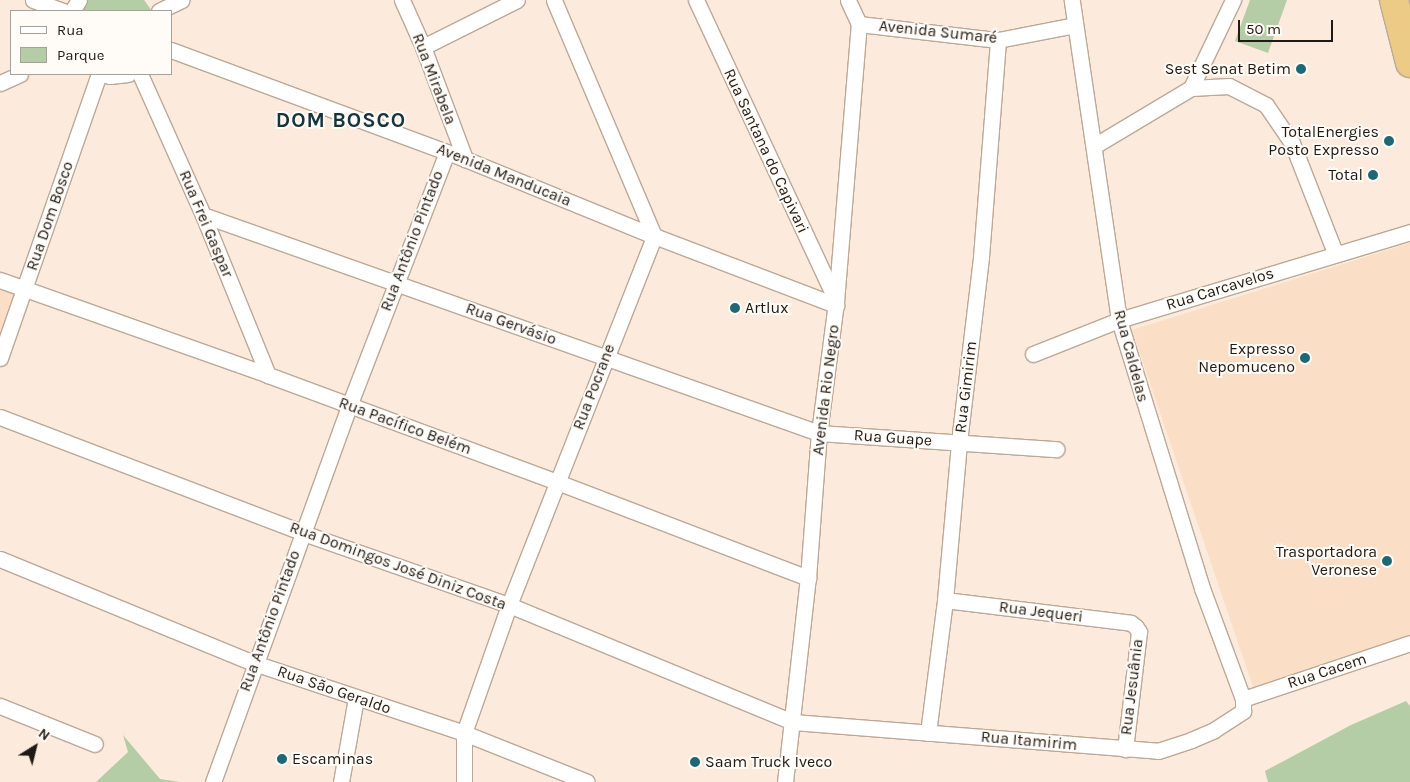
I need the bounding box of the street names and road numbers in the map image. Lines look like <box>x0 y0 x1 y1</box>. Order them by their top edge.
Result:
street label: Avenida Sumaré <box>878 16 998 48</box>
street label: Rua Mirabela <box>408 31 460 127</box>
street label: Rua Santana do Capivari <box>719 66 813 236</box>
street label: Avenida Manducaia <box>434 139 574 211</box>
street label: Rua Dom Bosco <box>22 159 78 273</box>
street label: Rua Frei Gaspar <box>175 168 237 280</box>
street label: Rua Antônio Pintado <box>376 168 448 314</box>
street label: Rua Carcavelos <box>1164 264 1276 314</box>
street label: Rua Gervásio <box>463 299 559 349</box>
street label: Rua Caldelas <box>1109 308 1153 404</box>
street label: Avenida Rio Negro <box>808 324 844 456</box>
street label: Rua Gimirim <box>951 340 981 434</box>
street label: Rua Pocrane <box>569 341 619 433</box>
street label: Rua Pacífico Belém <box>336 393 474 459</box>
street label: Rua Guape <box>853 426 933 450</box>
street label: Rua Domingos José Diniz Costa <box>287 518 509 614</box>
street label: Rua Antônio Pintado <box>235 548 305 694</box>
street label: Rua Jequeri <box>998 597 1084 627</box>
street label: Rua Jesuânia <box>1117 638 1147 736</box>
street label: Rua Cacem <box>1285 649 1369 693</box>
street label: Rua São Geraldo <box>275 662 393 718</box>
street label: Rua Itamirim <box>980 727 1078 755</box>

